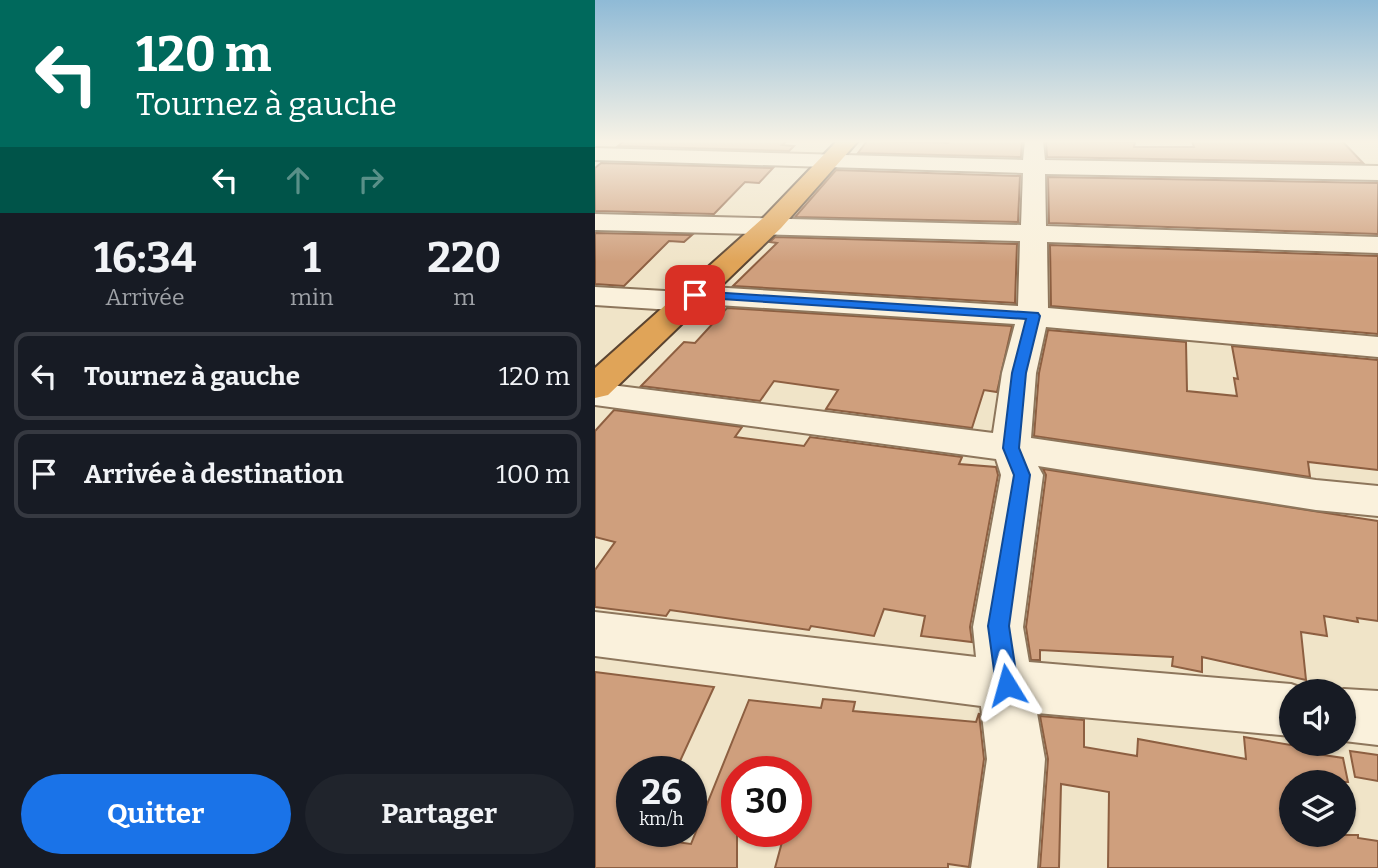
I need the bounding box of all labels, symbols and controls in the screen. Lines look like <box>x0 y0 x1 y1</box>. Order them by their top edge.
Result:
text: 120 m <box>136 25 271 84</box>
icon: left <box>21 28 112 119</box>
text: Tournez à gauche <box>136 85 397 123</box>
icon: left <box>206 161 244 199</box>
icon: ahead <box>279 161 317 199</box>
icon: right <box>352 161 390 199</box>
text: 16:34 <box>94 233 196 283</box>
text: 1 <box>303 233 321 283</box>
text: 220 <box>427 233 501 283</box>
pin <box>665 265 725 325</box>
icon: arrive <box>676 276 714 314</box>
text: Arrivée <box>106 283 184 311</box>
text: min <box>290 283 333 311</box>
text: m <box>453 283 475 311</box>
icon: left <box>25 357 63 395</box>
text: Tournez à gauche <box>84 361 300 392</box>
text: 120 m <box>499 361 570 392</box>
icon: arrive <box>25 455 63 493</box>
text: Arrivée à destination <box>84 459 343 490</box>
text: 100 m <box>496 459 570 490</box>
position arrow <box>970 648 1044 722</box>
map controls <box>1279 679 1356 847</box>
button: sound <box>1279 679 1356 756</box>
speed limit sign: 30 <box>721 756 812 847</box>
button: layers <box>1279 770 1356 847</box>
text: 26 <box>641 771 682 813</box>
button: Quitter <box>21 774 291 854</box>
button: Partager <box>305 774 574 854</box>
text: km/h <box>639 808 684 830</box>

